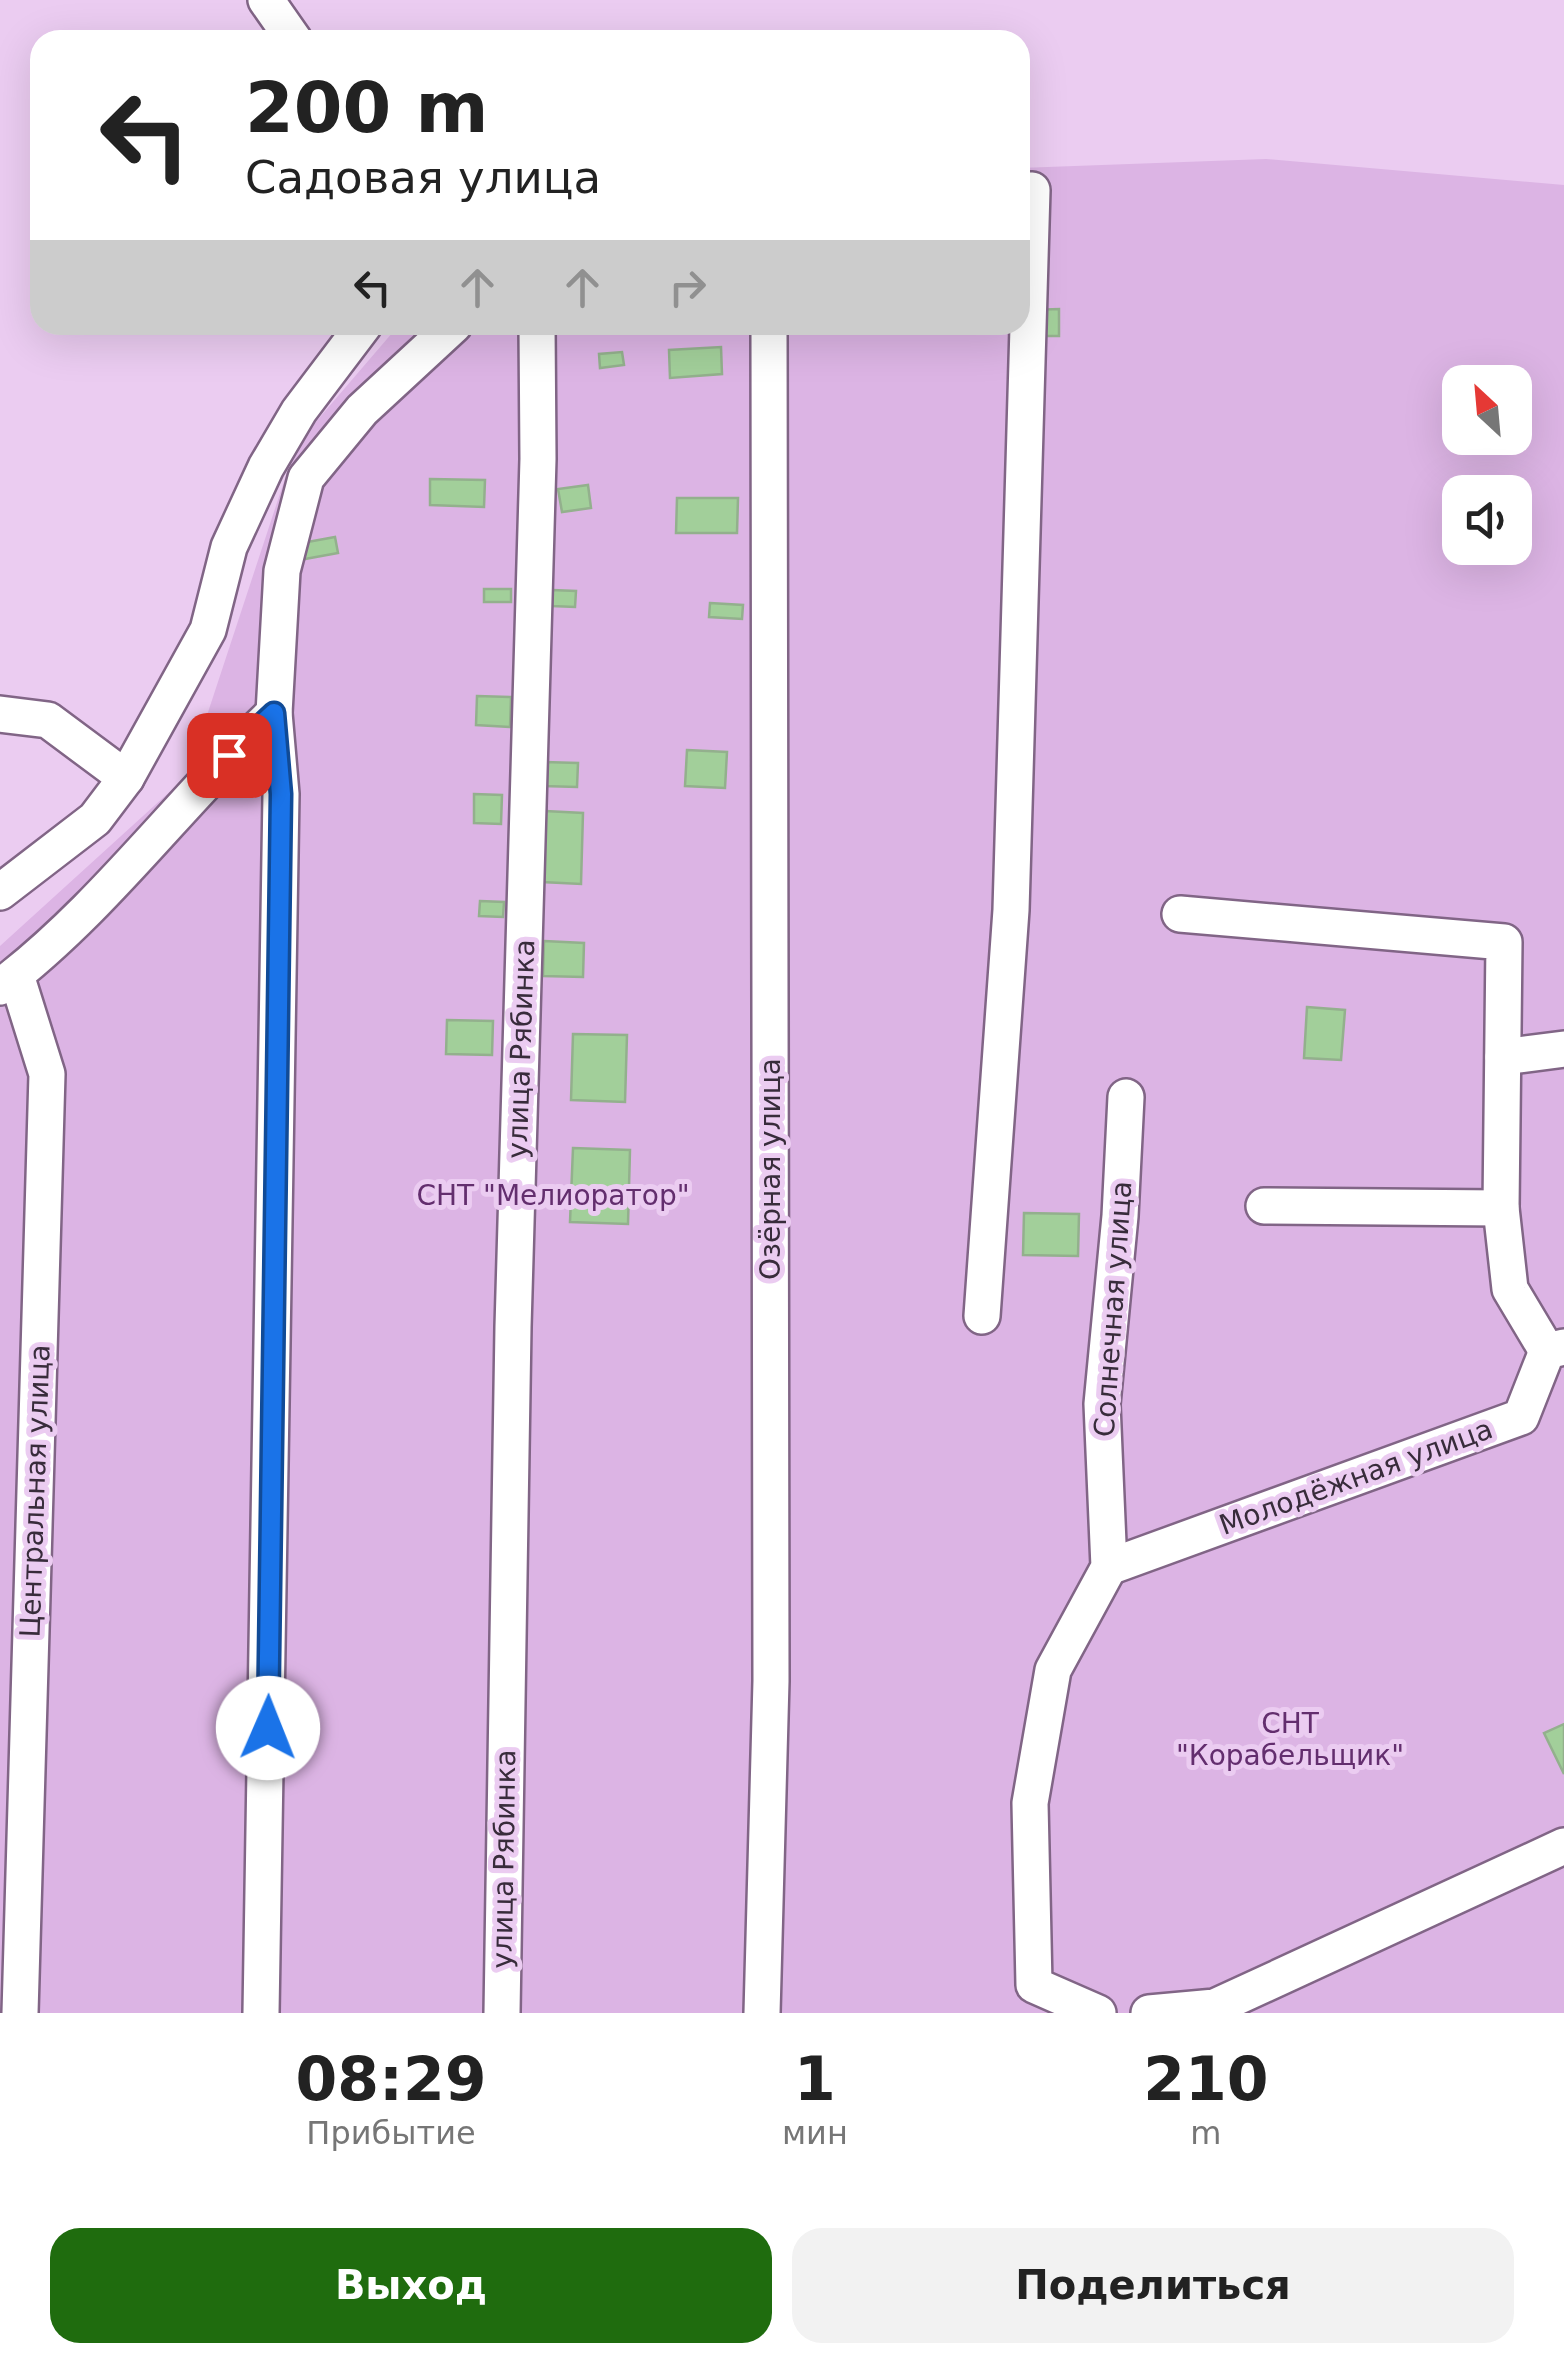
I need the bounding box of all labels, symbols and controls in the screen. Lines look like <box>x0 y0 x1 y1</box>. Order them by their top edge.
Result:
text: 200 m <box>245 67 488 149</box>
icon: left <box>80 70 210 200</box>
text: Садовая улица <box>245 151 601 204</box>
icon: left <box>345 260 400 315</box>
icon: ahead <box>450 260 505 315</box>
icon: ahead <box>555 260 610 315</box>
icon: right <box>660 260 715 315</box>
north arrow <box>1442 365 1532 455</box>
map controls <box>1442 365 1532 565</box>
button: sound <box>1442 475 1532 565</box>
pin <box>187 713 272 798</box>
icon: arrive <box>202 728 257 783</box>
street label: улица Рябинка <box>501 939 541 1159</box>
street label: Озёрная улица <box>754 1058 787 1280</box>
park label: СНТ "Мелиоратор" <box>416 1179 690 1212</box>
street label: Солнечная улица <box>1088 1180 1138 1438</box>
street label: Центральная улица <box>13 1344 57 1638</box>
street label: Молодёжная улица <box>1215 1412 1497 1542</box>
position arrow <box>216 1676 320 1780</box>
park label: СНТ "Корабельщик" <box>1176 1707 1404 1772</box>
street label: улица Рябинка <box>486 1749 522 1969</box>
text: 08:29 <box>295 2044 486 2114</box>
text: 1 <box>794 2044 836 2114</box>
text: 210 <box>1143 2044 1269 2114</box>
text: Прибытие <box>306 2114 476 2152</box>
text: мин <box>782 2114 848 2152</box>
text: m <box>1190 2114 1221 2152</box>
button: Выход <box>50 2228 772 2343</box>
button: Поделиться <box>792 2228 1514 2343</box>

